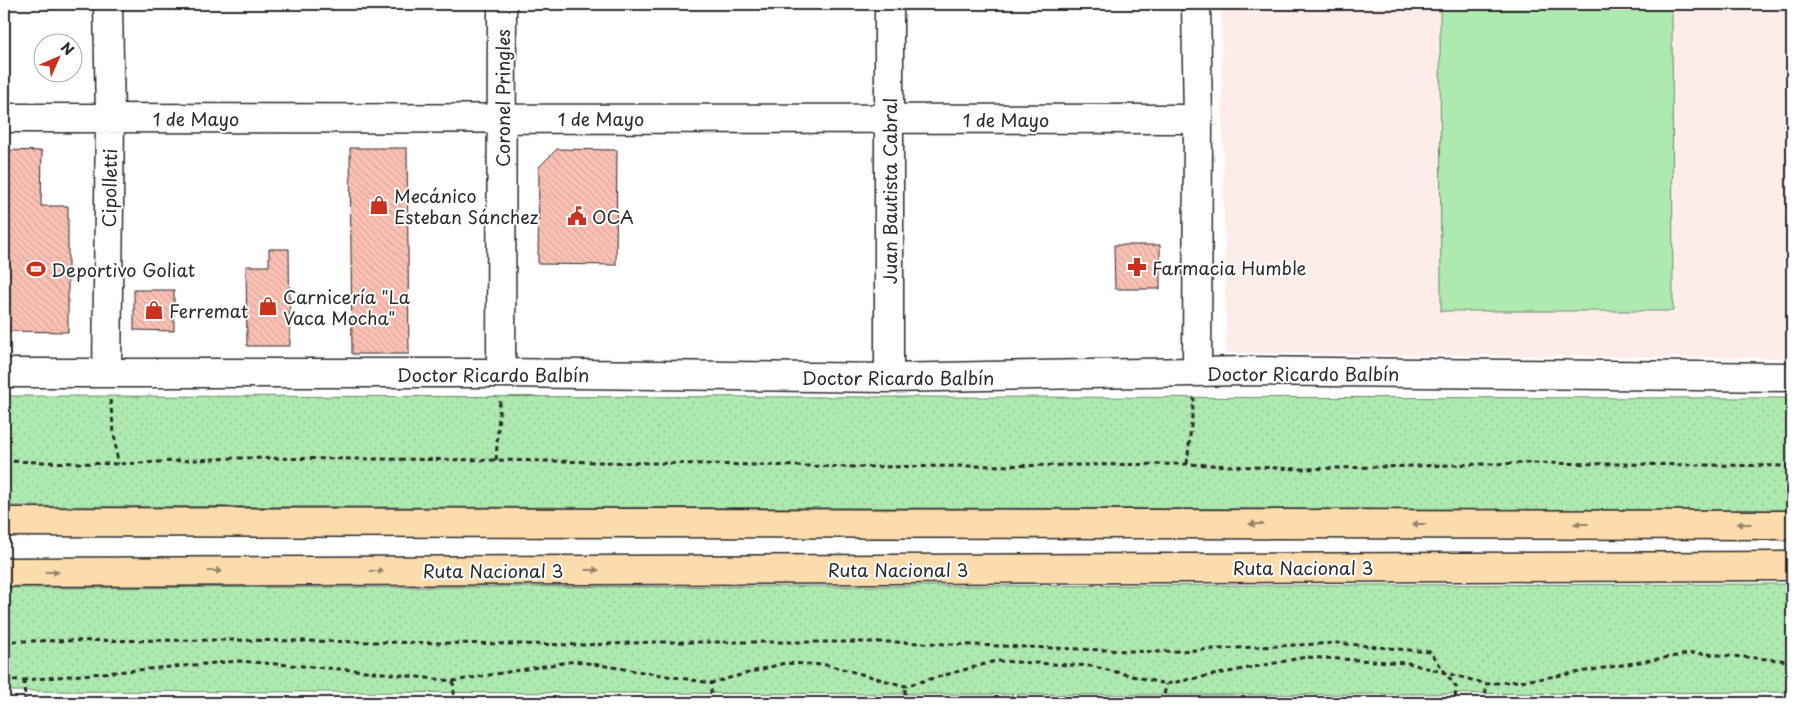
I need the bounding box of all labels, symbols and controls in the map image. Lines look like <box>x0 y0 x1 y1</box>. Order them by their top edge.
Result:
street label: Coronel Pringles <box>489 29 516 167</box>
north arrow <box>32 32 82 82</box>
text: N <box>56 37 79 60</box>
street label: Juan Bautista Cabral <box>876 98 903 284</box>
street label: 1 de Mayo <box>153 105 239 132</box>
street label: 1 de Mayo <box>558 105 644 132</box>
street label: 1 de Mayo <box>963 106 1049 133</box>
street label: Cipolletti <box>95 148 123 228</box>
place label: Mecánico Esteban Sánchez <box>394 182 539 230</box>
shop icon: Mecánico Esteban Sánchez <box>368 194 390 216</box>
place label: OCA <box>592 203 634 230</box>
public building icon: OCA <box>566 205 588 227</box>
place label: Farmacia Humble <box>1152 254 1307 281</box>
place label: Deportivo Goliat <box>51 256 195 283</box>
pharmacy icon: Farmacia Humble <box>1126 256 1148 278</box>
sports icon: Deportivo Goliat <box>25 258 47 280</box>
place label: Carnicería "La Vaca Mocha" <box>283 283 411 331</box>
shop icon: Carnicería "La Vaca Mocha" <box>257 295 279 317</box>
place label: Ferremat <box>169 297 249 324</box>
shop icon: Ferremat <box>143 299 165 321</box>
street label: Doctor Ricardo Balbín <box>1207 360 1399 387</box>
street label: Doctor Ricardo Balbín <box>397 361 589 388</box>
street label: Doctor Ricardo Balbín <box>802 364 994 391</box>
one-way arrow <box>1248 520 1264 528</box>
one-way arrow <box>1410 520 1426 528</box>
one-way arrow <box>1573 520 1589 528</box>
one-way arrow <box>1735 520 1751 528</box>
street label: Ruta Nacional 3 <box>1233 554 1373 581</box>
street label: Ruta Nacional 3 <box>828 556 968 583</box>
street label: Ruta Nacional 3 <box>423 557 563 584</box>
one-way arrow <box>585 566 601 574</box>
one-way arrow <box>207 567 223 575</box>
one-way arrow <box>370 567 386 575</box>
one-way arrow <box>45 568 61 576</box>

